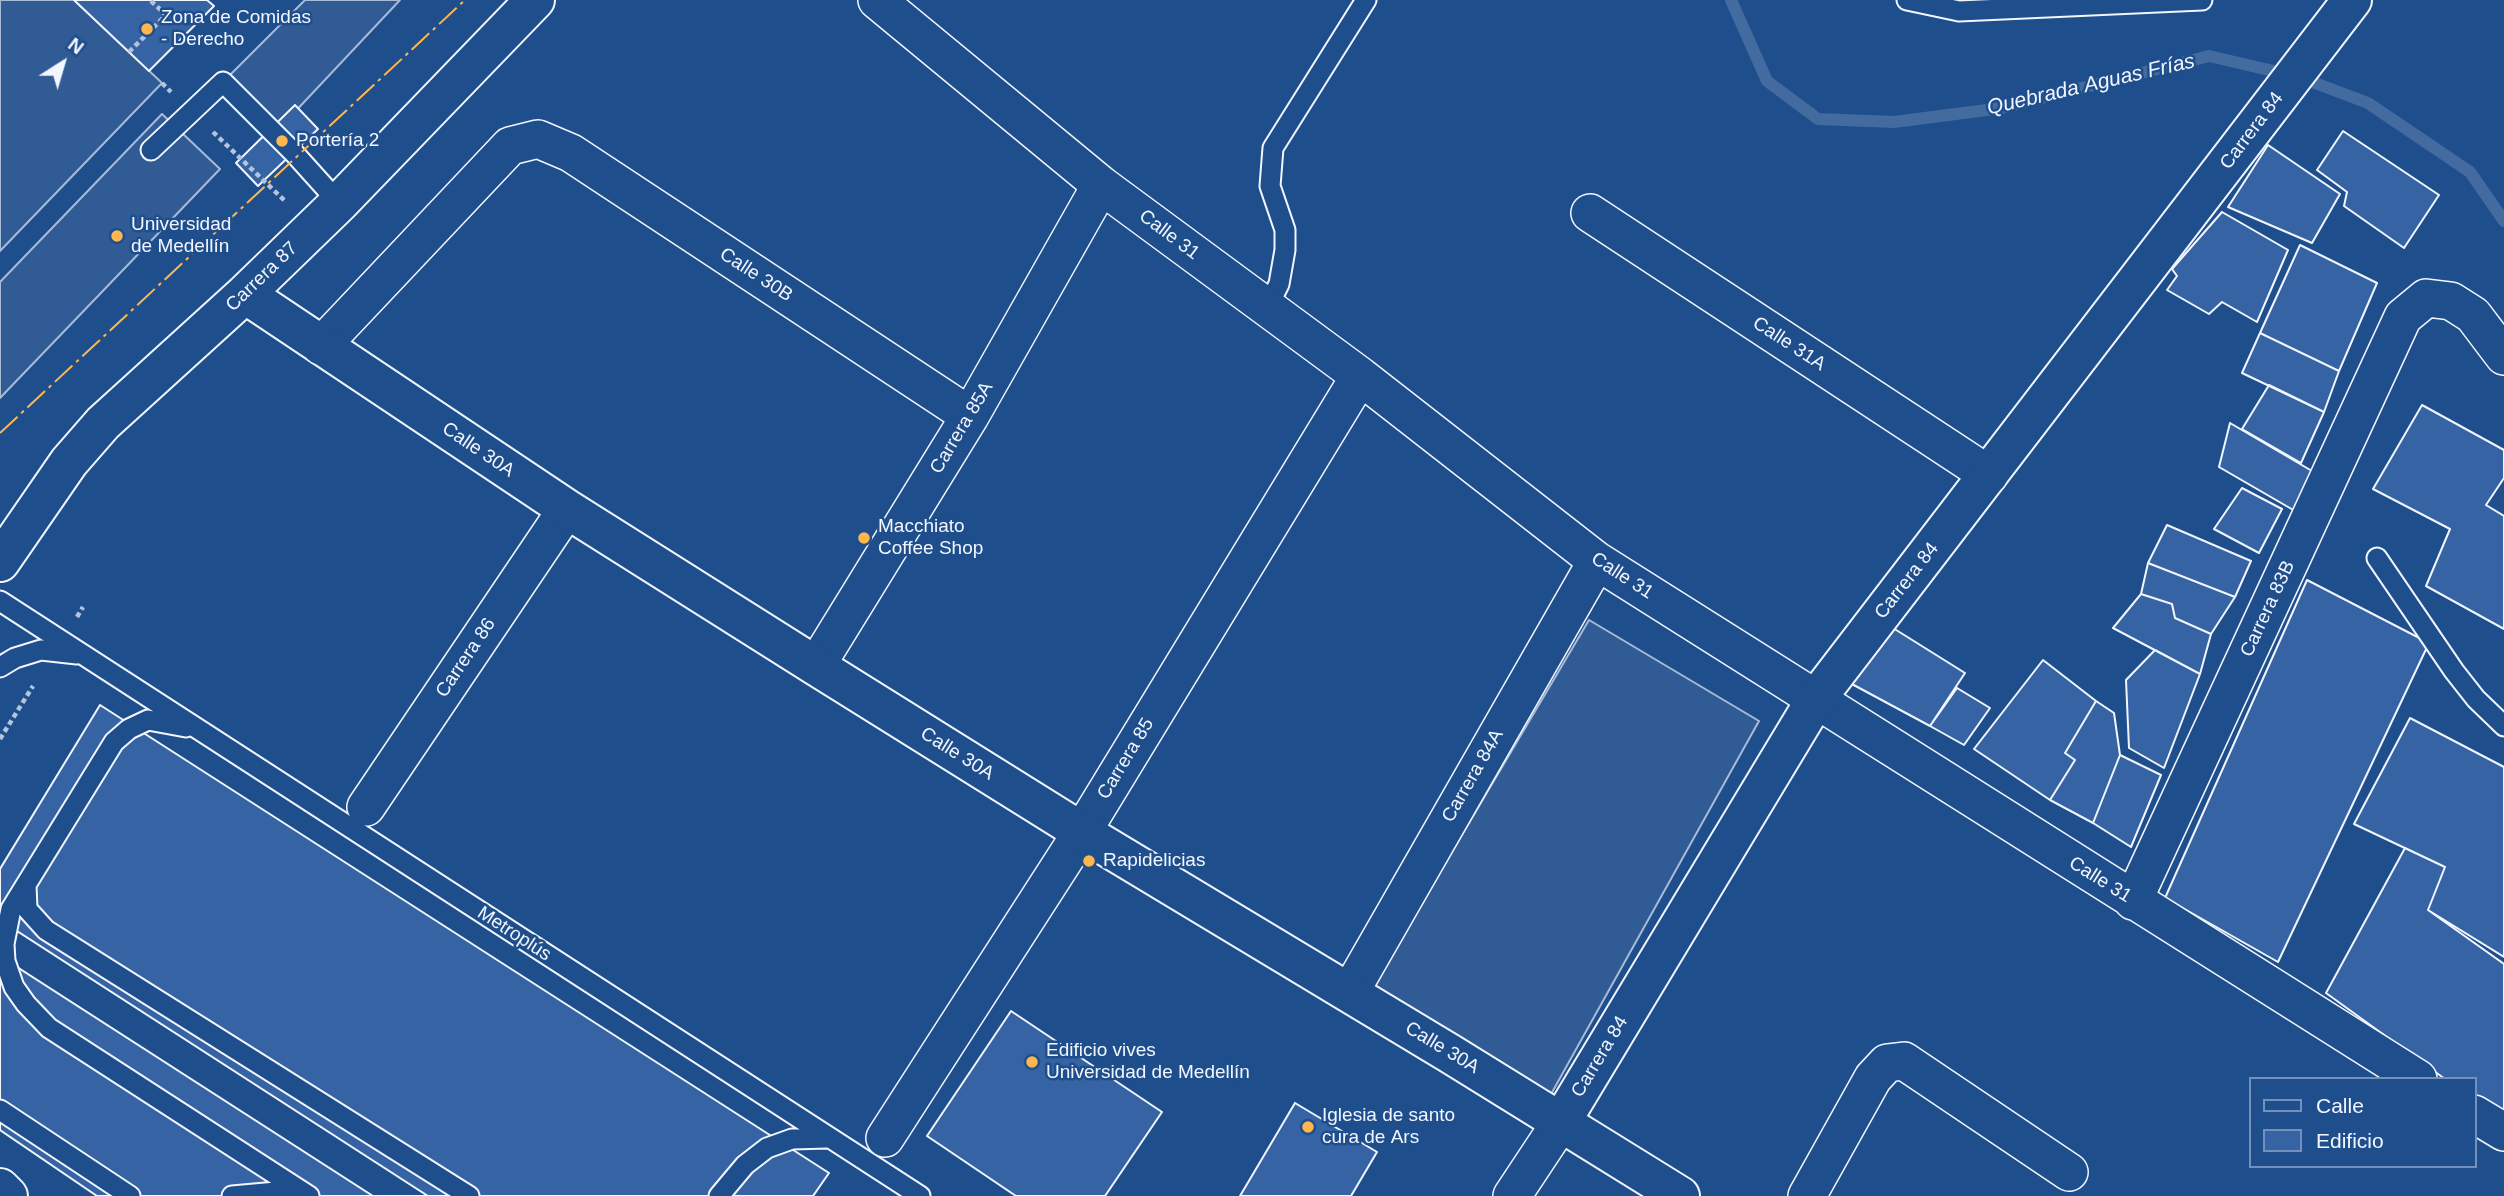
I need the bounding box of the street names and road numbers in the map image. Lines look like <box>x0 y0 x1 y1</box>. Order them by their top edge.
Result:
street label: Carrera 84 <box>2216 88 2288 174</box>
street label: Calle 31 <box>1134 205 1204 265</box>
street label: Carrera 87 <box>221 237 303 317</box>
street label: Calle 30B <box>715 243 797 307</box>
street label: Calle 31A <box>1748 312 1830 376</box>
street label: Carrera 85A <box>926 378 998 478</box>
street label: Calle 30A <box>437 418 519 482</box>
street label: Carrera 84 <box>1870 538 1944 624</box>
street label: Calle 31 <box>1587 547 1657 605</box>
street label: Carrera 83B <box>2236 557 2300 661</box>
street label: Carrera 86 <box>431 614 501 702</box>
street label: Carrera 85 <box>1093 714 1159 804</box>
street label: Calle 30A <box>916 723 998 785</box>
street label: Carrera 84A <box>1437 725 1509 827</box>
street label: Calle 31 <box>2064 852 2136 908</box>
street label: Metroplús <box>473 902 555 966</box>
street label: Carrera 84 <box>1567 1012 1633 1102</box>
street label: Calle 30A <box>1401 1017 1483 1079</box>

